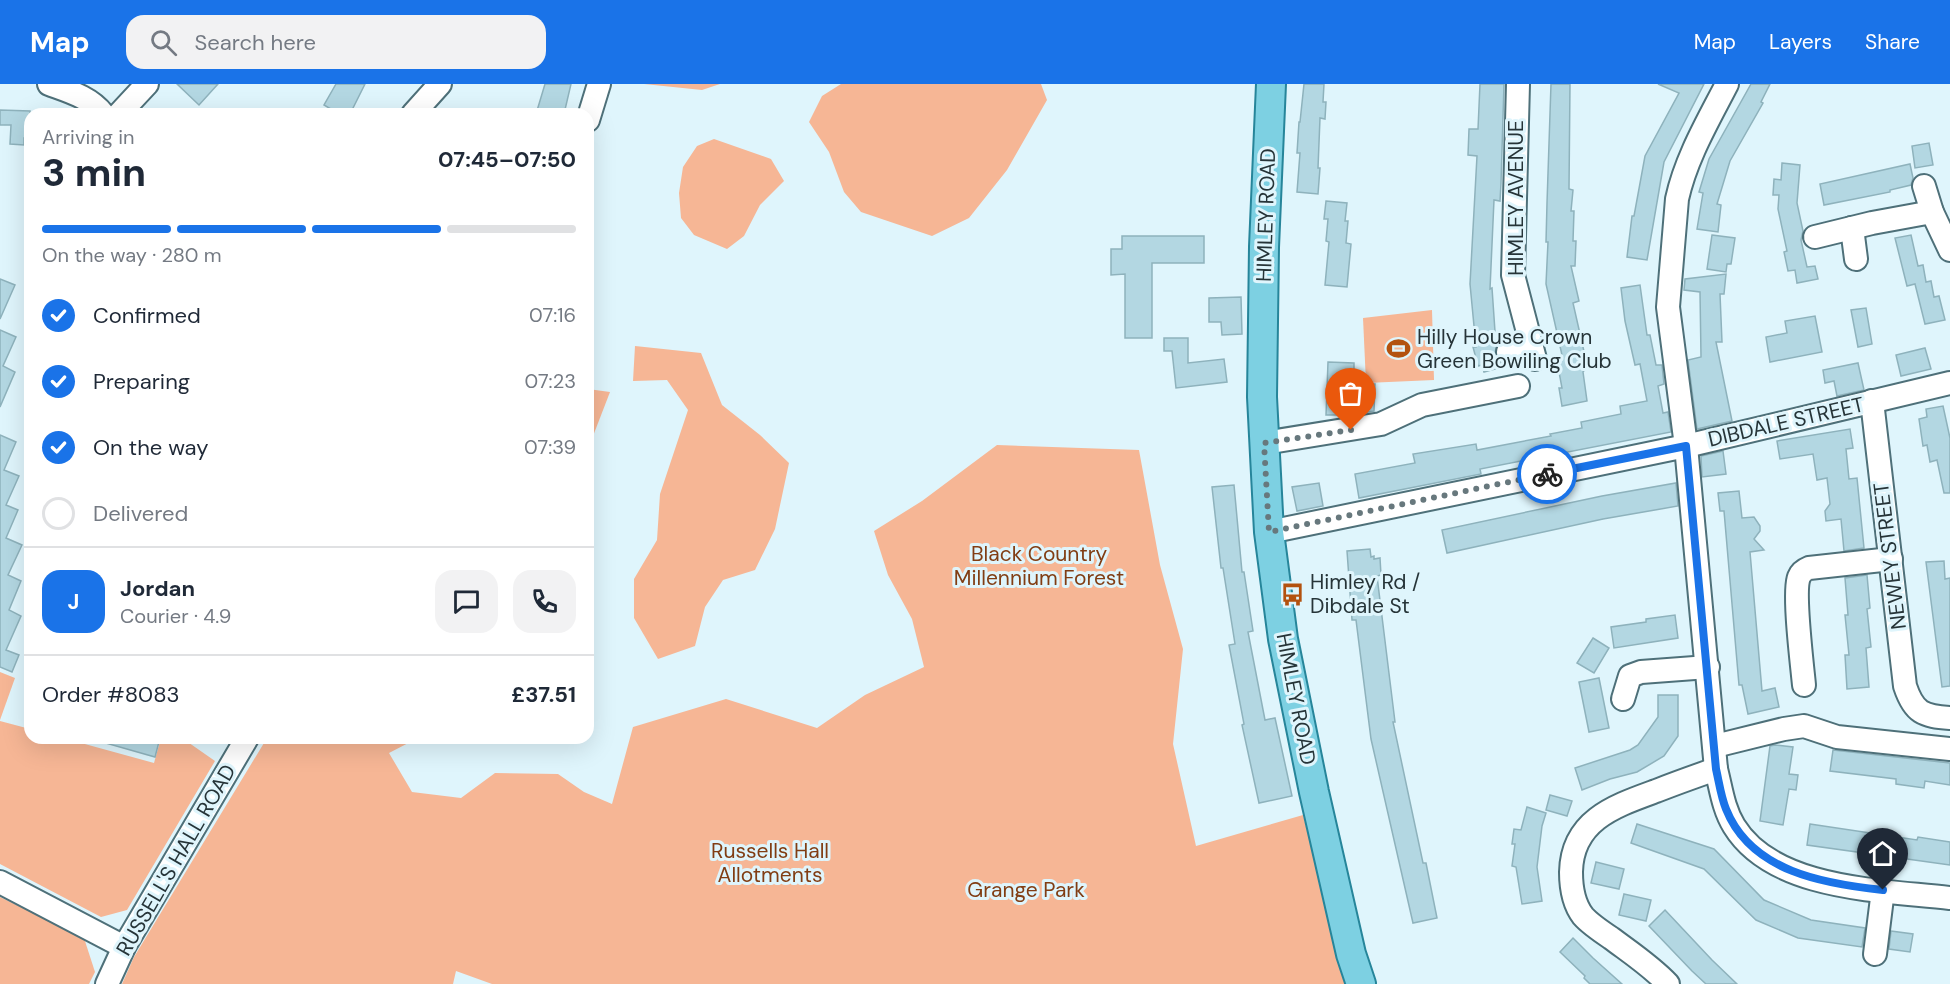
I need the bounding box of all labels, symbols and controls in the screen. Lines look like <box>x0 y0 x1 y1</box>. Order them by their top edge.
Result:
search box <box>126 15 546 69</box>
text: Map <box>30 24 90 61</box>
icon: search <box>147 26 180 59</box>
text: Search here <box>195 28 316 57</box>
text: Map <box>1694 28 1736 56</box>
text: Layers <box>1769 28 1832 56</box>
text: Share <box>1865 28 1920 56</box>
street label: HIMLEY AVENUE <box>1502 120 1530 276</box>
text: Arriving in <box>42 124 134 150</box>
text: 07:45–07:50 <box>438 145 576 174</box>
text: 3 min <box>42 147 146 198</box>
street label: HIMLEY ROAD <box>1250 148 1282 282</box>
text: On the way · 280 m <box>42 242 222 268</box>
icon: check <box>42 299 75 332</box>
text: Confirmed <box>93 301 201 330</box>
text: 07:16 <box>529 302 576 328</box>
place label: Hilly House Crown Green Bowiling Club <box>1417 323 1612 375</box>
sports icon: Hilly House Crown Green Bowiling Club <box>1386 336 1412 362</box>
icon: check <box>42 365 75 398</box>
text: Preparing <box>93 367 190 396</box>
text: 07:23 <box>525 368 576 394</box>
pin <box>1325 368 1376 430</box>
icon: bag <box>1334 377 1367 410</box>
street label: DIBDALE STREET <box>1705 390 1867 454</box>
icon: check <box>42 431 75 464</box>
text: On the way <box>93 433 208 462</box>
text: 07:39 <box>524 434 576 460</box>
courier <box>1517 444 1577 504</box>
icon: bike <box>1531 458 1564 491</box>
street label: NEWEY STREET <box>1867 481 1913 631</box>
text: Delivered <box>93 499 188 528</box>
park label: Black Country Millennium Forest <box>954 540 1124 592</box>
place label: Himley Rd / Dibdale St <box>1310 568 1420 620</box>
button: chat <box>435 570 498 633</box>
button: phone <box>513 570 576 633</box>
text: Jordan <box>120 574 195 603</box>
bus stop icon: Himley Rd / Dibdale St <box>1279 581 1305 607</box>
text: J <box>68 587 79 616</box>
text: Courier · 4.9 <box>120 603 231 629</box>
street label: HIMLEY ROAD <box>1270 631 1322 767</box>
text: Order #8083 <box>42 680 180 709</box>
text: £37.51 <box>511 680 576 709</box>
street label: RUSSELL'S HALL ROAD <box>110 759 242 961</box>
pin <box>1857 828 1908 890</box>
park label: Russells Hall Allotments <box>711 837 829 889</box>
icon: home <box>1866 837 1899 870</box>
park label: Grange Park <box>967 876 1085 904</box>

